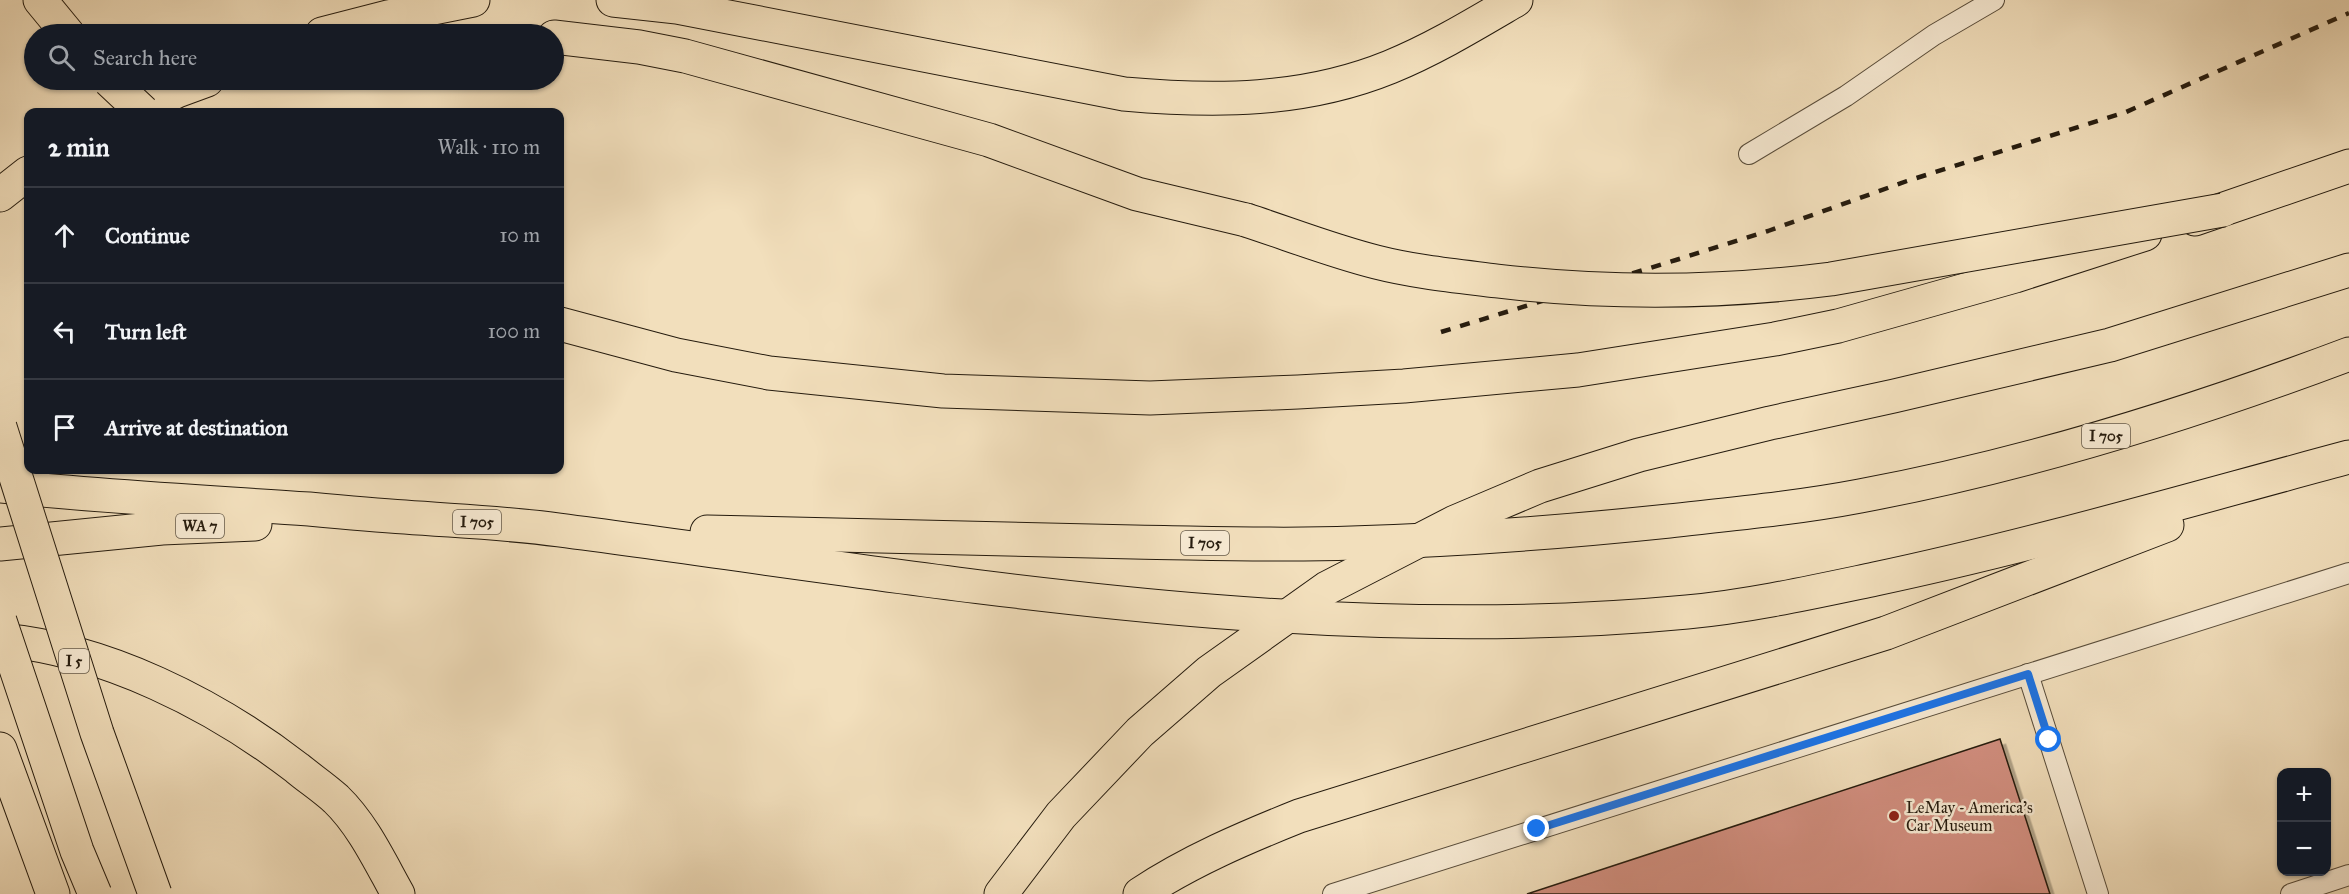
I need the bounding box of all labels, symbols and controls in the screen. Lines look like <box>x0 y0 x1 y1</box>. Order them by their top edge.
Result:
search box <box>24 24 564 90</box>
icon: search <box>45 41 78 74</box>
text: Search here <box>93 44 197 71</box>
text: 2 min <box>48 131 109 163</box>
text: Walk · 110 m <box>437 135 540 159</box>
icon: ahead <box>48 219 81 252</box>
text: Continue <box>105 222 190 249</box>
text: 10 m <box>499 223 540 247</box>
icon: left <box>48 315 81 348</box>
text: Turn left <box>105 318 187 345</box>
text: 100 m <box>488 319 540 343</box>
icon: arrive <box>48 411 81 444</box>
text: Arrive at destination <box>105 414 288 441</box>
road number: I 705 <box>2082 424 2130 448</box>
road number: I 705 <box>453 510 501 534</box>
road number: WA 7 <box>176 514 224 538</box>
road number: I 705 <box>1181 531 1229 555</box>
road number: I 5 <box>59 649 89 673</box>
route start <box>2035 726 2061 752</box>
map controls <box>2277 768 2331 876</box>
button: + <box>2277 768 2331 822</box>
place label: LeMay - America's Car Museum <box>1906 798 2033 835</box>
marker: LeMay - America's Car Museum <box>1887 809 1901 823</box>
route end <box>1523 815 1549 841</box>
button: − <box>2277 822 2331 876</box>

